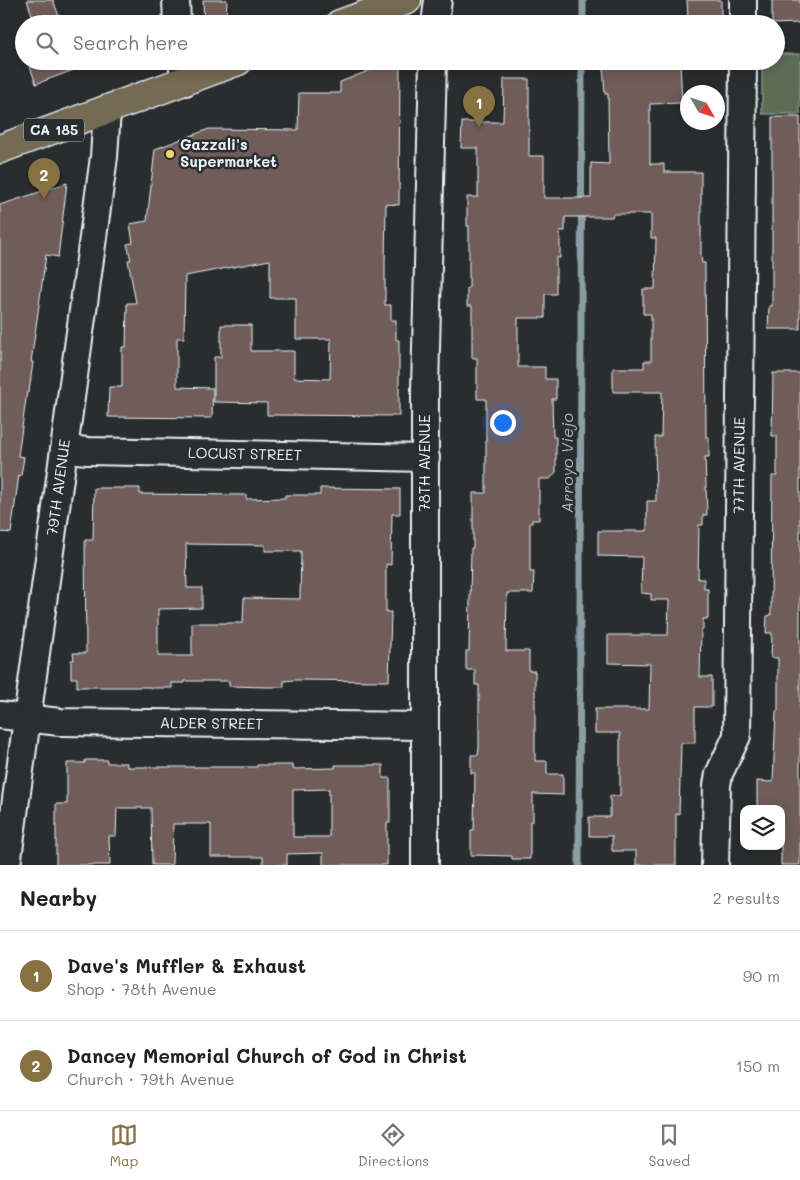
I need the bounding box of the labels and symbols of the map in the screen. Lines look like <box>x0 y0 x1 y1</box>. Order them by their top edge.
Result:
north arrow <box>680 85 725 130</box>
pin: 1 <box>463 86 495 127</box>
road number: CA 185 <box>24 118 84 142</box>
place label: Gazzali's Supermarket <box>180 134 277 171</box>
marker: Gazzali's Supermarket <box>164 148 176 160</box>
pin: 2 <box>28 158 60 199</box>
your location <box>490 410 516 436</box>
water label: Arroyo Viejo <box>556 413 577 513</box>
street label: 78TH AVENUE <box>414 414 434 512</box>
street label: 77TH AVENUE <box>728 416 749 514</box>
street label: 79TH AVENUE <box>41 437 74 537</box>
street label: LOCUST STREET <box>188 442 302 464</box>
street label: ALDER STREET <box>160 712 264 733</box>

